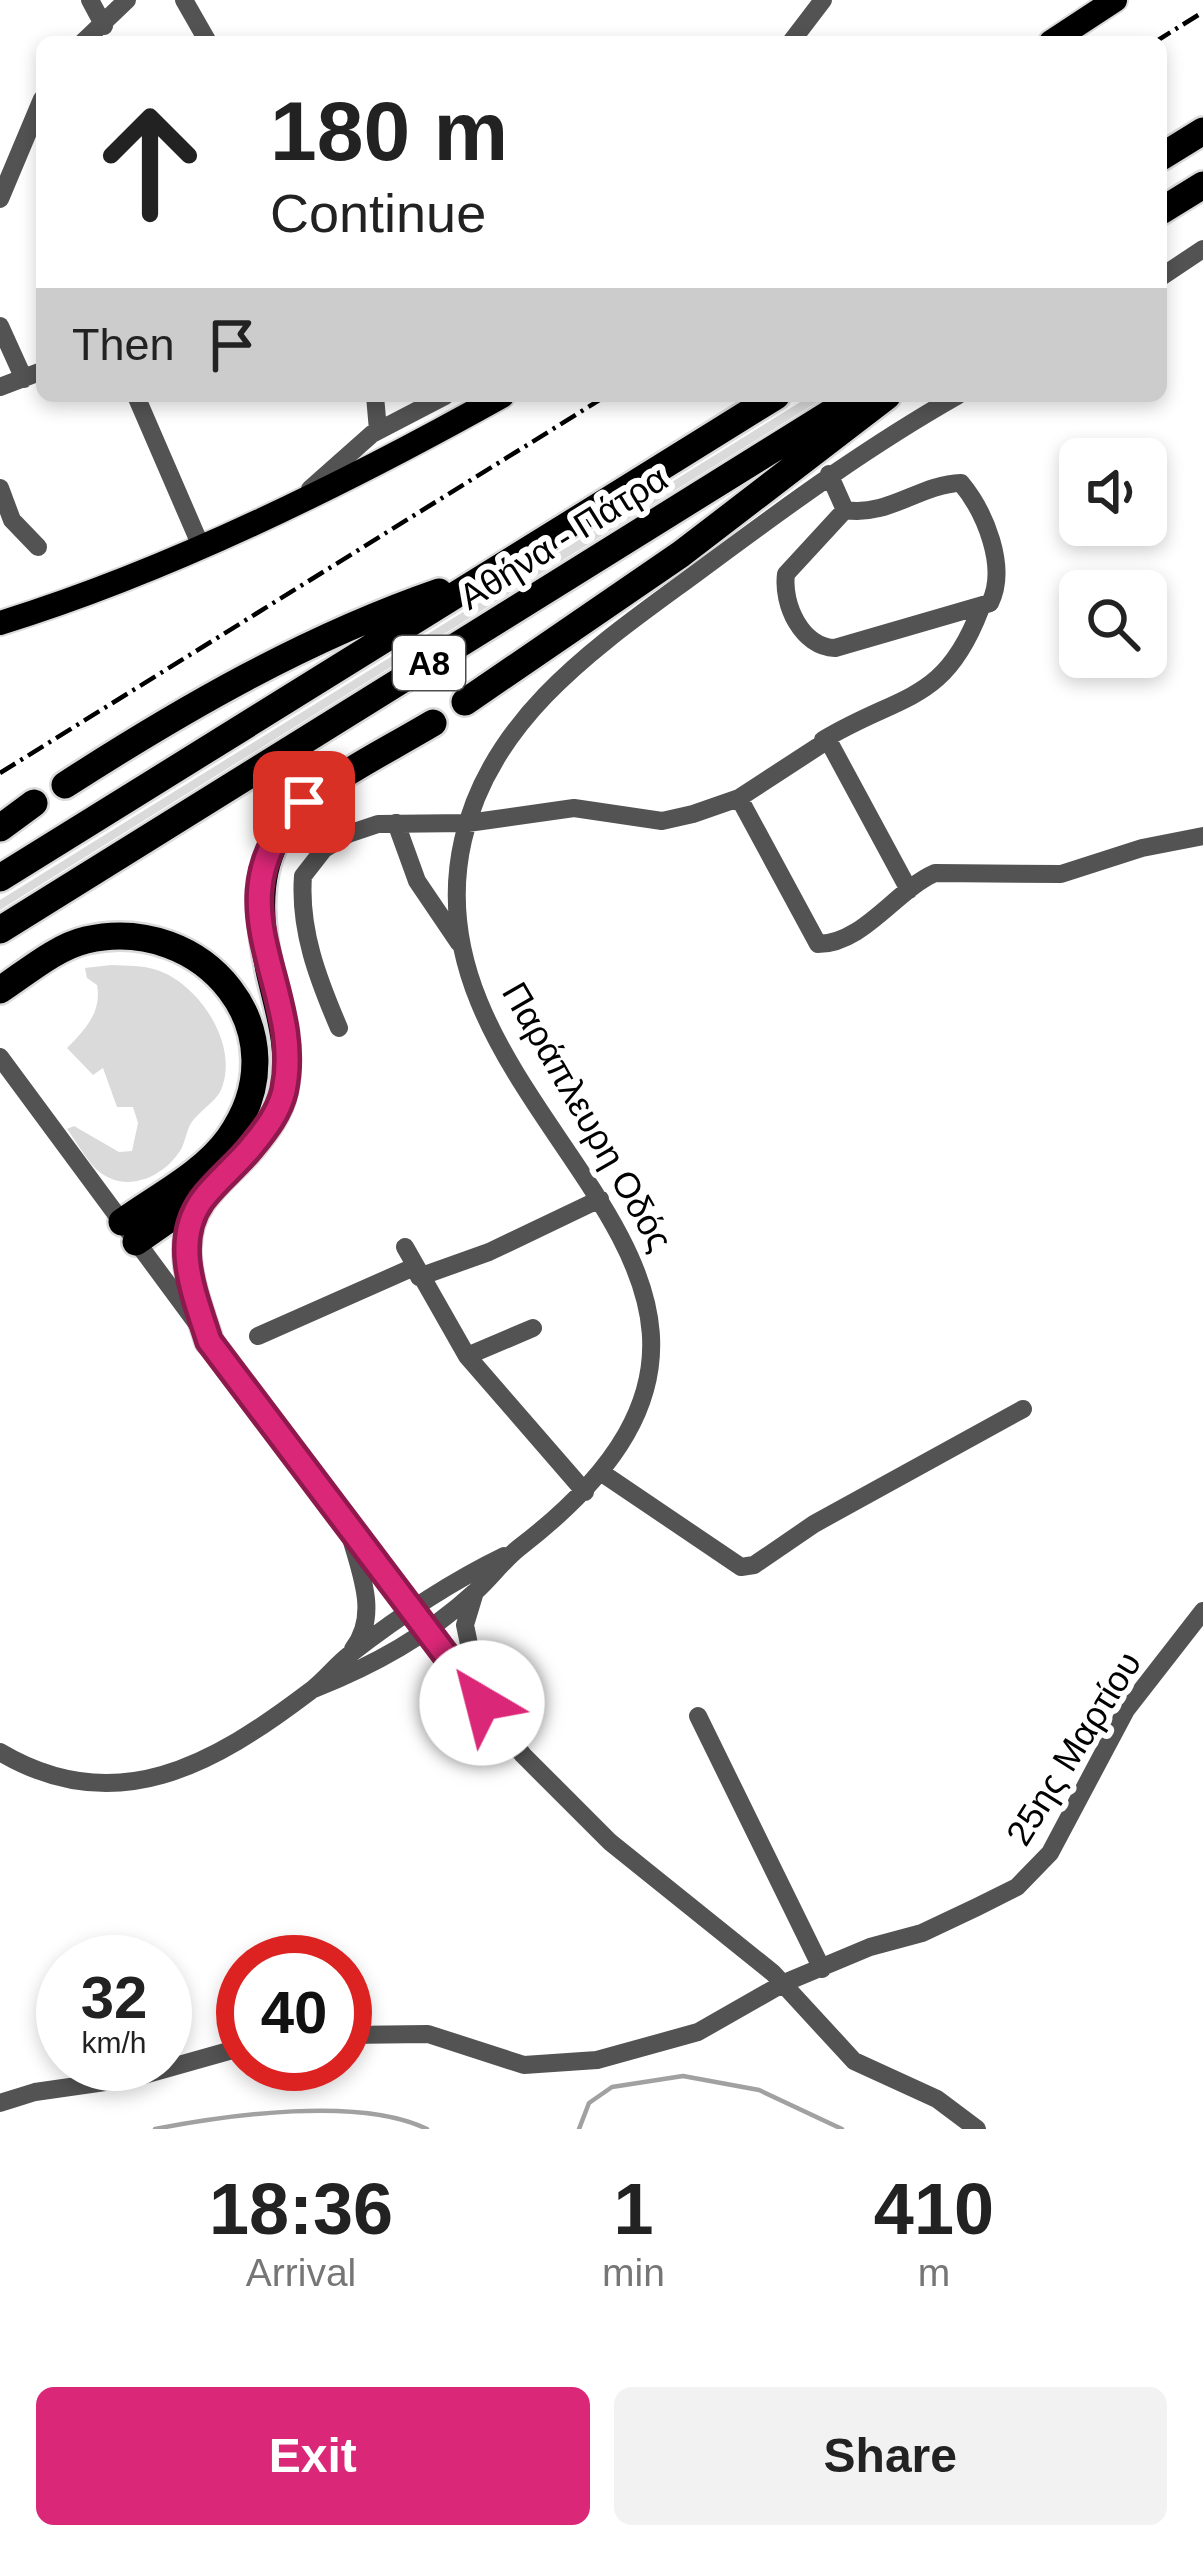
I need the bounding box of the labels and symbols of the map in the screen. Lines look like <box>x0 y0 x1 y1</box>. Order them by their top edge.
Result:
street label: Αθήνα - Πάτρα <box>452 457 675 618</box>
road number: Α8 <box>393 636 465 690</box>
pin <box>253 751 355 853</box>
street label: Παράπλευρη Οδός <box>494 975 681 1258</box>
position arrow <box>419 1640 545 1766</box>
street label: 25ης Μαρτίου <box>998 1644 1149 1852</box>
speed limit sign: 40 <box>216 1935 372 2091</box>

